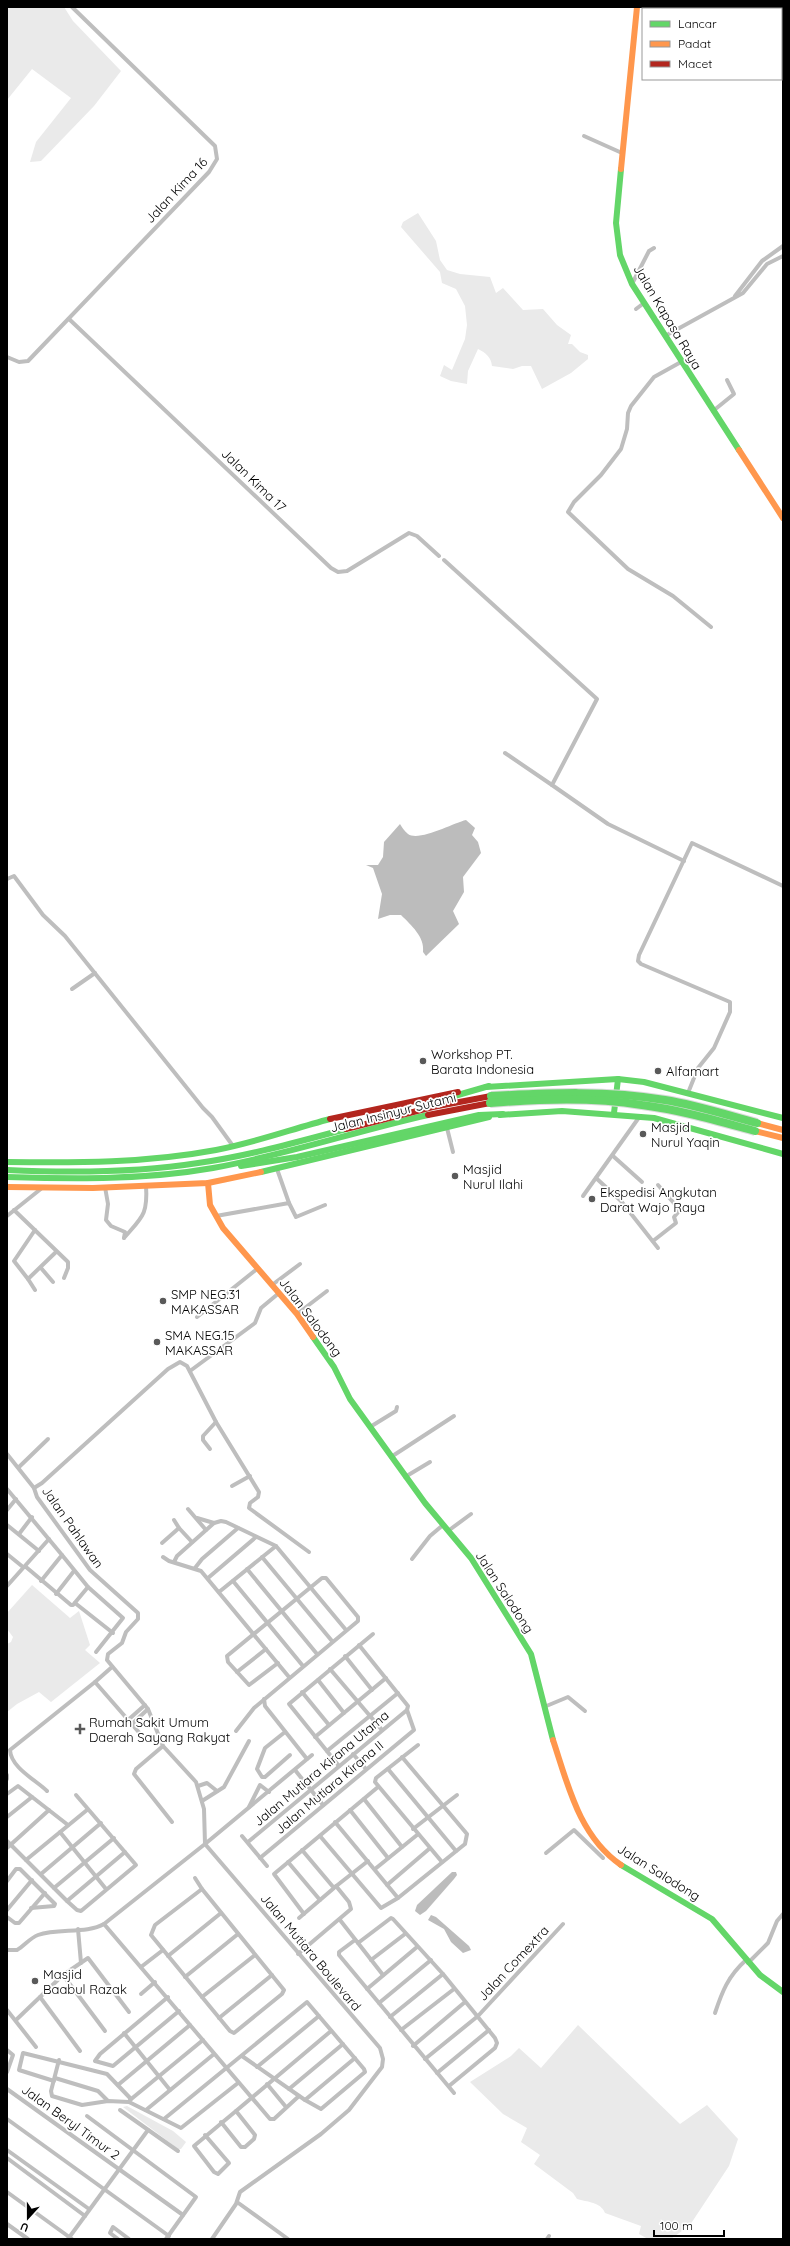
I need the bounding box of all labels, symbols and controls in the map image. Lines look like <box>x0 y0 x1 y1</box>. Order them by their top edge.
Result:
legend <box>642 8 782 80</box>
text: Lancar <box>678 16 717 31</box>
text: Padat <box>678 36 711 51</box>
text: Macet <box>678 56 712 71</box>
street label: Jalan Kima 16 <box>142 154 210 226</box>
street label: Jalan Kapasa Raya <box>630 262 706 372</box>
street label: Jalan Kima 17 <box>218 445 290 515</box>
place label: Workshop PT. Barata Indonesia <box>431 1046 534 1077</box>
marker: Workshop PT. Barata Indonesia <box>418 1056 428 1066</box>
place label: Alfamart <box>666 1063 719 1079</box>
marker: Alfamart <box>653 1066 663 1076</box>
street label: Jalan Insinyur Sutami <box>328 1089 458 1135</box>
place label: Masjid Nurul Yaqin <box>651 1119 720 1150</box>
marker: Masjid Nurul Yaqin <box>638 1129 648 1139</box>
place label: Masjid Nurul Ilahi <box>463 1161 523 1192</box>
marker: Masjid Nurul Ilahi <box>450 1171 460 1181</box>
place label: Ekspedisi Angkutan Darat Wajo Raya <box>600 1184 717 1215</box>
marker: Ekspedisi Angkutan Darat Wajo Raya <box>587 1194 597 1204</box>
street label: Jalan Salodong <box>276 1274 346 1360</box>
place label: SMP NEG.31 MAKASSAR <box>171 1286 240 1317</box>
marker: SMP NEG.31 MAKASSAR <box>158 1296 168 1306</box>
place label: SMA NEG.15 MAKASSAR <box>165 1327 235 1358</box>
marker: SMA NEG.15 MAKASSAR <box>152 1337 162 1347</box>
street label: Jalan Pahlawan <box>39 1483 107 1571</box>
street label: Jalan Salodong <box>473 1548 537 1636</box>
street label: Jalan Mutiara Kirana Utama <box>250 1707 392 1829</box>
place label: Rumah Sakit Umum Daerah Sayang Rakyat <box>89 1714 230 1745</box>
marker: Rumah Sakit Umum Daerah Sayang Rakyat <box>74 1723 86 1735</box>
street label: Jalan Mutiara Kirana II <box>272 1737 386 1837</box>
street label: Jalan Salodong <box>615 1840 703 1904</box>
street label: Jalan Mutiara Boulevard <box>257 1890 365 2014</box>
street label: Jalan Comextra <box>474 1922 552 2004</box>
place label: Masjid Baabul Razak <box>43 1966 127 1997</box>
marker: Masjid Baabul Razak <box>30 1976 40 1986</box>
street label: Jalan Beryl Timur 2 <box>19 2081 123 2163</box>
north arrow <box>8 2198 48 2238</box>
scale bar <box>654 2212 724 2238</box>
text: 100 m <box>660 2218 693 2233</box>
text: U <box>18 2219 31 2235</box>

